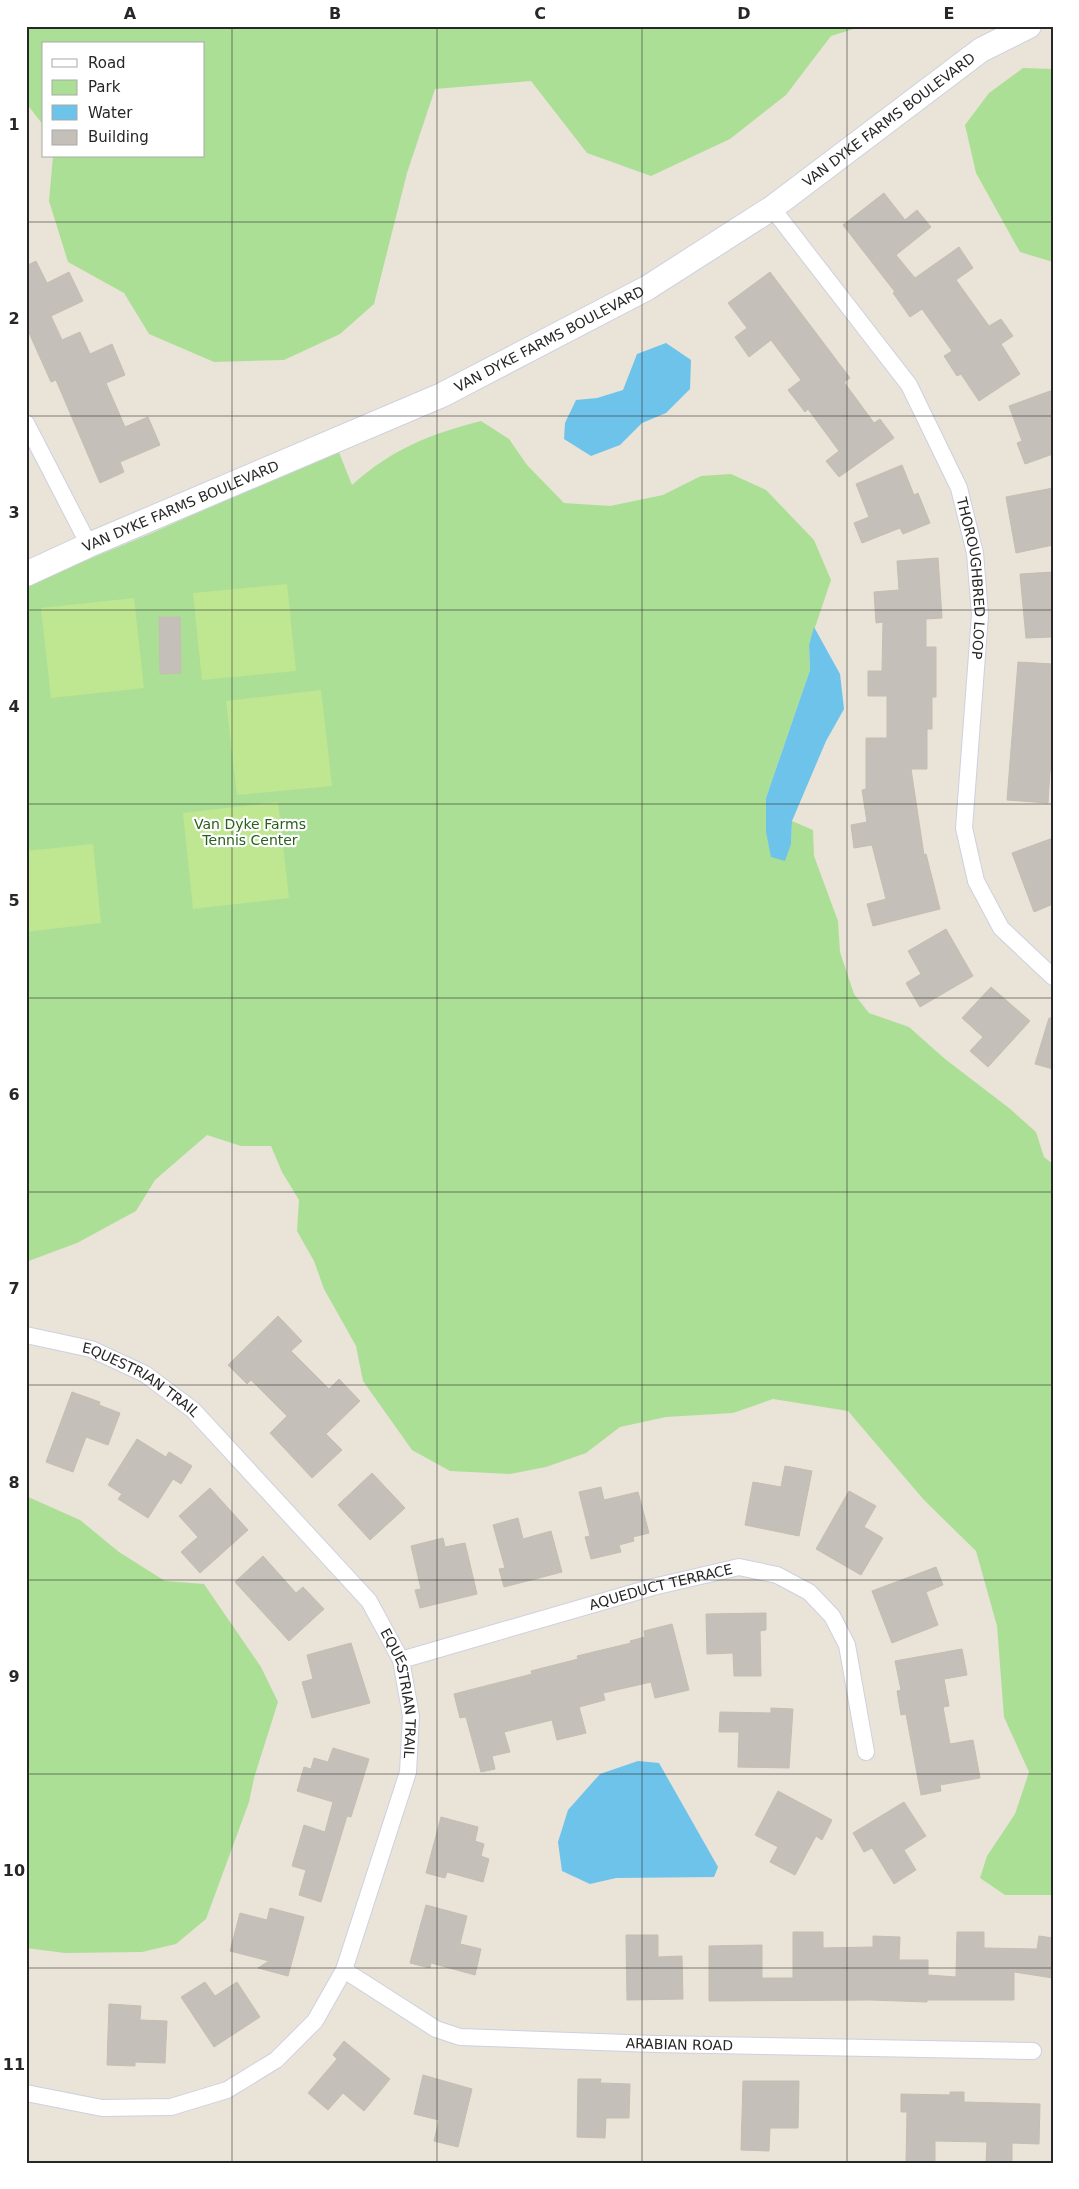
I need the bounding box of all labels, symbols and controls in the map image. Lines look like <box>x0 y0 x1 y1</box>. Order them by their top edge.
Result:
text: A <box>124 4 137 23</box>
text: B <box>329 4 341 23</box>
text: C <box>534 4 546 23</box>
text: D <box>737 4 751 23</box>
text: E <box>944 4 954 23</box>
legend <box>42 42 205 158</box>
street label: VAN DYKE FARMS BOULEVARD <box>799 49 978 190</box>
text: Road <box>88 54 126 72</box>
text: Park <box>88 78 121 96</box>
text: Water <box>88 104 133 122</box>
text: 1 <box>8 115 20 134</box>
text: Building <box>88 128 149 146</box>
street label: VAN DYKE FARMS BOULEVARD <box>452 283 647 395</box>
text: 2 <box>8 309 20 328</box>
street label: VAN DYKE FARMS BOULEVARD <box>80 457 281 555</box>
street label: THOROUGHBRED LOOP <box>953 495 988 660</box>
text: 3 <box>8 503 20 522</box>
text: 4 <box>8 697 20 716</box>
park label: Van Dyke Farms Tennis Center <box>194 816 306 848</box>
text: 5 <box>8 891 20 910</box>
text: 6 <box>8 1085 20 1104</box>
text: 7 <box>8 1279 20 1298</box>
street label: EQUESTRIAN TRAIL <box>81 1339 203 1420</box>
text: 8 <box>8 1473 20 1492</box>
street label: AQUEDUCT TERRACE <box>587 1561 734 1613</box>
street label: EQUESTRIAN TRAIL <box>377 1626 419 1759</box>
text: 9 <box>8 1667 20 1686</box>
text: 10 <box>3 1861 25 1880</box>
street label: ARABIAN ROAD <box>625 2035 733 2053</box>
text: 11 <box>3 2055 25 2074</box>

